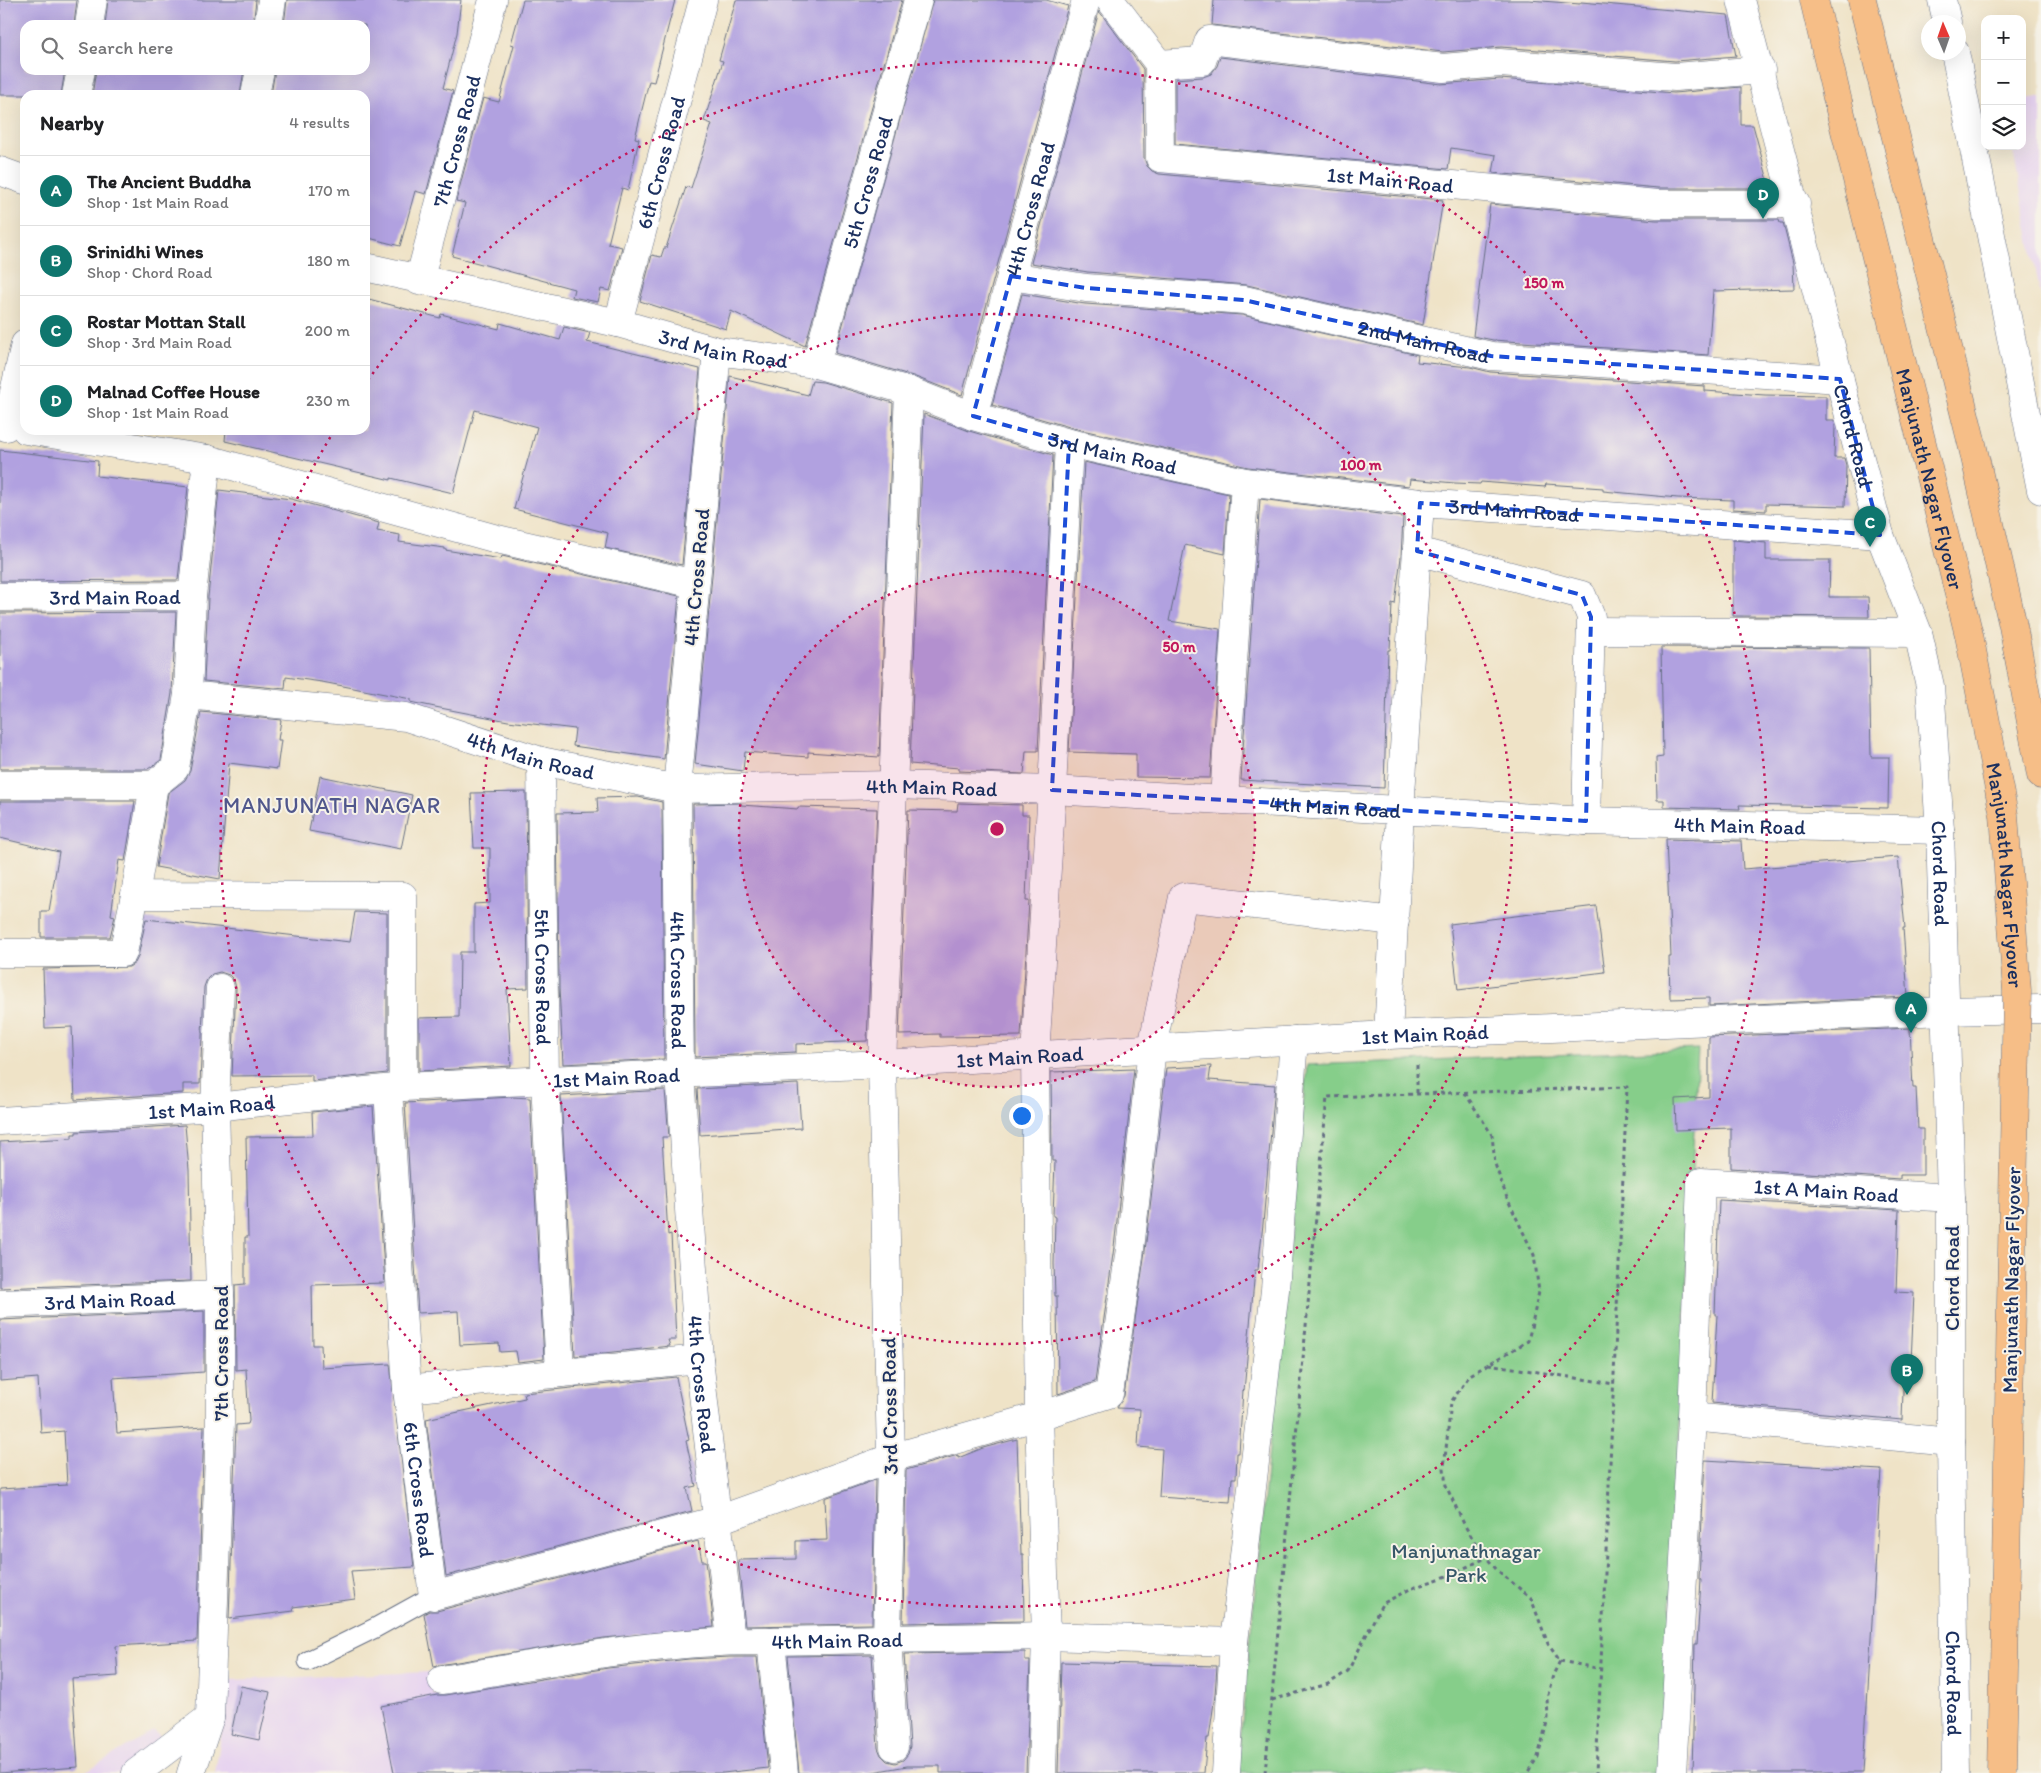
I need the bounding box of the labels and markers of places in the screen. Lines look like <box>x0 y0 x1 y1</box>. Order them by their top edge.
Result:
pin: D <box>1747 178 1779 219</box>
pin: C <box>1854 506 1886 547</box>
centre of rings <box>988 820 1006 838</box>
pin: A <box>1895 992 1927 1033</box>
pin: B <box>1891 1354 1923 1395</box>

